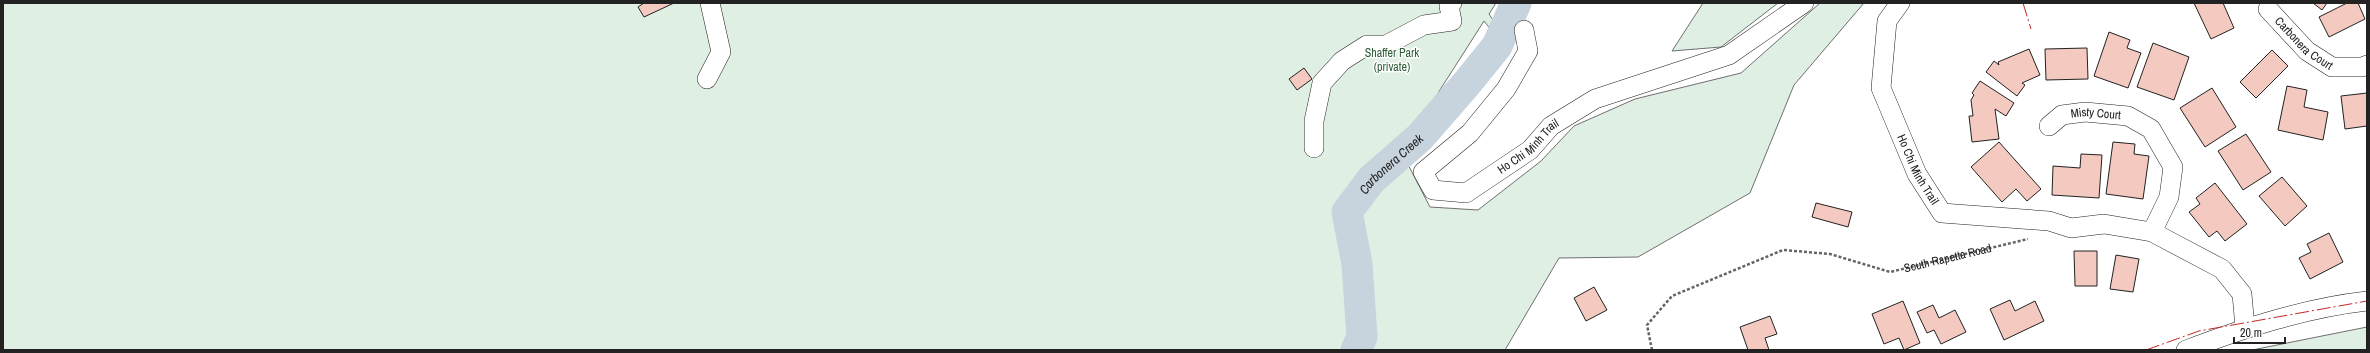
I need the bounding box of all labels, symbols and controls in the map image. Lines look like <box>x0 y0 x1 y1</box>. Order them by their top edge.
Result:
street label: Carbonera Court <box>2271 13 2336 74</box>
park label: Shaffer Park (private) <box>1365 45 1419 75</box>
street label: Misty Court <box>2070 104 2122 123</box>
street label: Ho Chi Minh Trail <box>1494 115 1562 178</box>
water label: Carbonera Creek <box>1355 130 1427 198</box>
street label: Ho Chi Minh Trail <box>1893 132 1943 208</box>
street label: South Rapetta Road <box>1902 240 1993 276</box>
scale bar <box>2234 319 2285 345</box>
text: 20 m <box>2240 325 2262 341</box>

